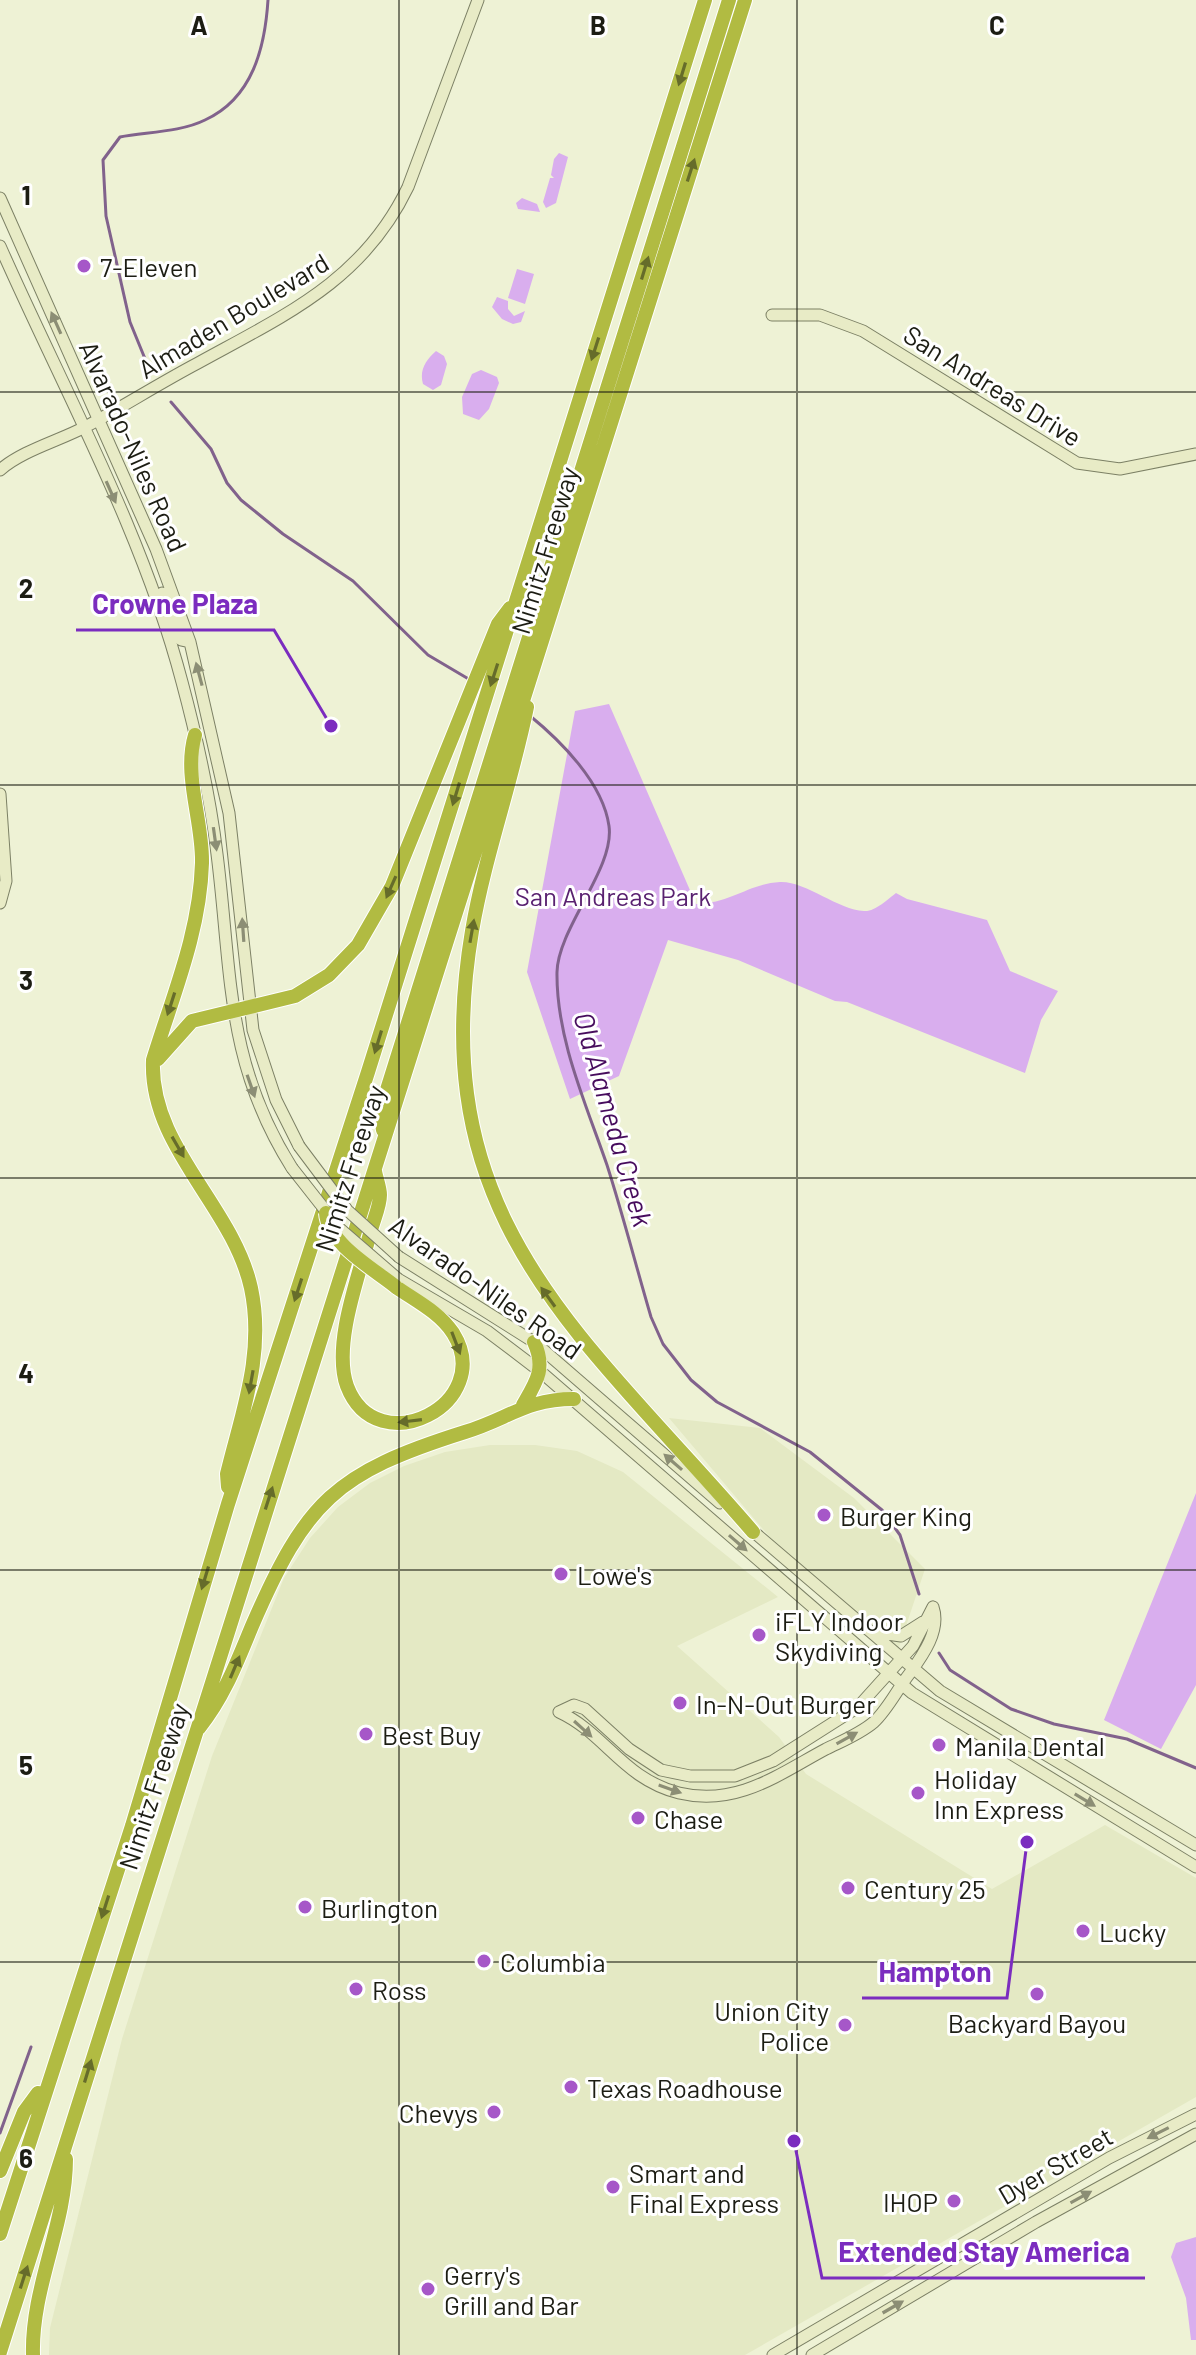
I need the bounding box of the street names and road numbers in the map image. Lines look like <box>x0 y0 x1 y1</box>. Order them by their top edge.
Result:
street label: Almaden Boulevard <box>132 246 334 384</box>
street label: San Andreas Drive <box>899 318 1087 452</box>
street label: Alvarado-Niles Road <box>74 336 194 556</box>
street label: Nimitz Freeway <box>504 463 584 637</box>
street label: Nimitz Freeway <box>307 1081 391 1255</box>
street label: Alvarado-Niles Road <box>384 1209 588 1365</box>
street label: Nimitz Freeway <box>111 1699 195 1873</box>
street label: Dyer Street <box>992 2120 1118 2210</box>

